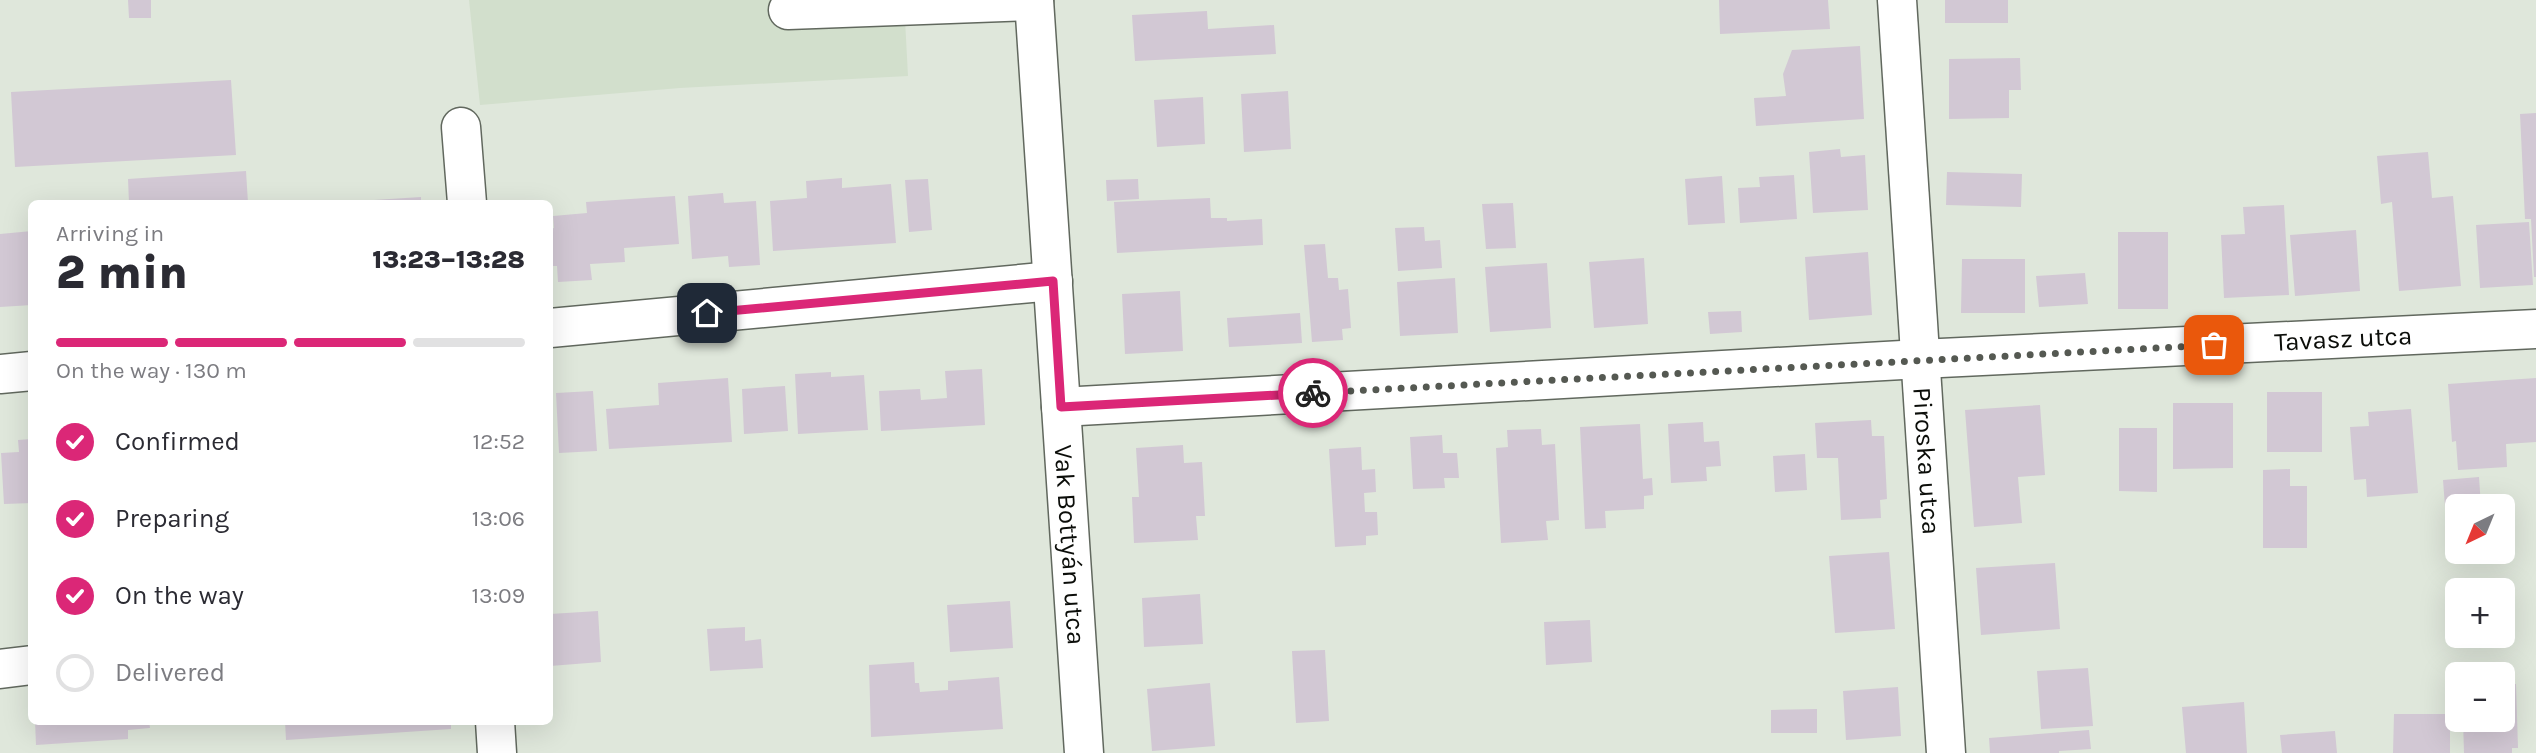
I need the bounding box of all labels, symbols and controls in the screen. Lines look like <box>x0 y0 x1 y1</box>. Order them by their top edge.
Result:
text: Arriving in <box>56 220 164 247</box>
text: 13:23–13:28 <box>372 244 525 275</box>
text: 2 min <box>56 246 188 300</box>
pin <box>677 283 737 343</box>
icon: home <box>688 294 726 332</box>
pin <box>2184 315 2244 375</box>
street label: Tavasz utca <box>2274 320 2413 358</box>
icon: bag <box>2195 326 2233 364</box>
text: On the way · 130 m <box>56 357 247 384</box>
courier <box>1278 358 1348 428</box>
icon: bike <box>1294 374 1332 412</box>
street label: Piroska utca <box>1906 386 1947 536</box>
icon: check <box>56 423 94 461</box>
text: Confirmed <box>115 426 240 457</box>
text: 12:52 <box>472 428 525 455</box>
street label: Vak Bottyán utca <box>1048 444 1092 646</box>
north arrow <box>2445 494 2515 564</box>
map controls <box>2445 494 2515 732</box>
icon: check <box>56 500 94 538</box>
text: Preparing <box>115 503 229 534</box>
text: 13:06 <box>472 505 525 532</box>
icon: check <box>56 577 94 615</box>
button: + <box>2445 578 2515 648</box>
text: On the way <box>115 580 244 611</box>
text: 13:09 <box>472 582 525 609</box>
text: Delivered <box>115 657 225 688</box>
button: − <box>2445 662 2515 732</box>

